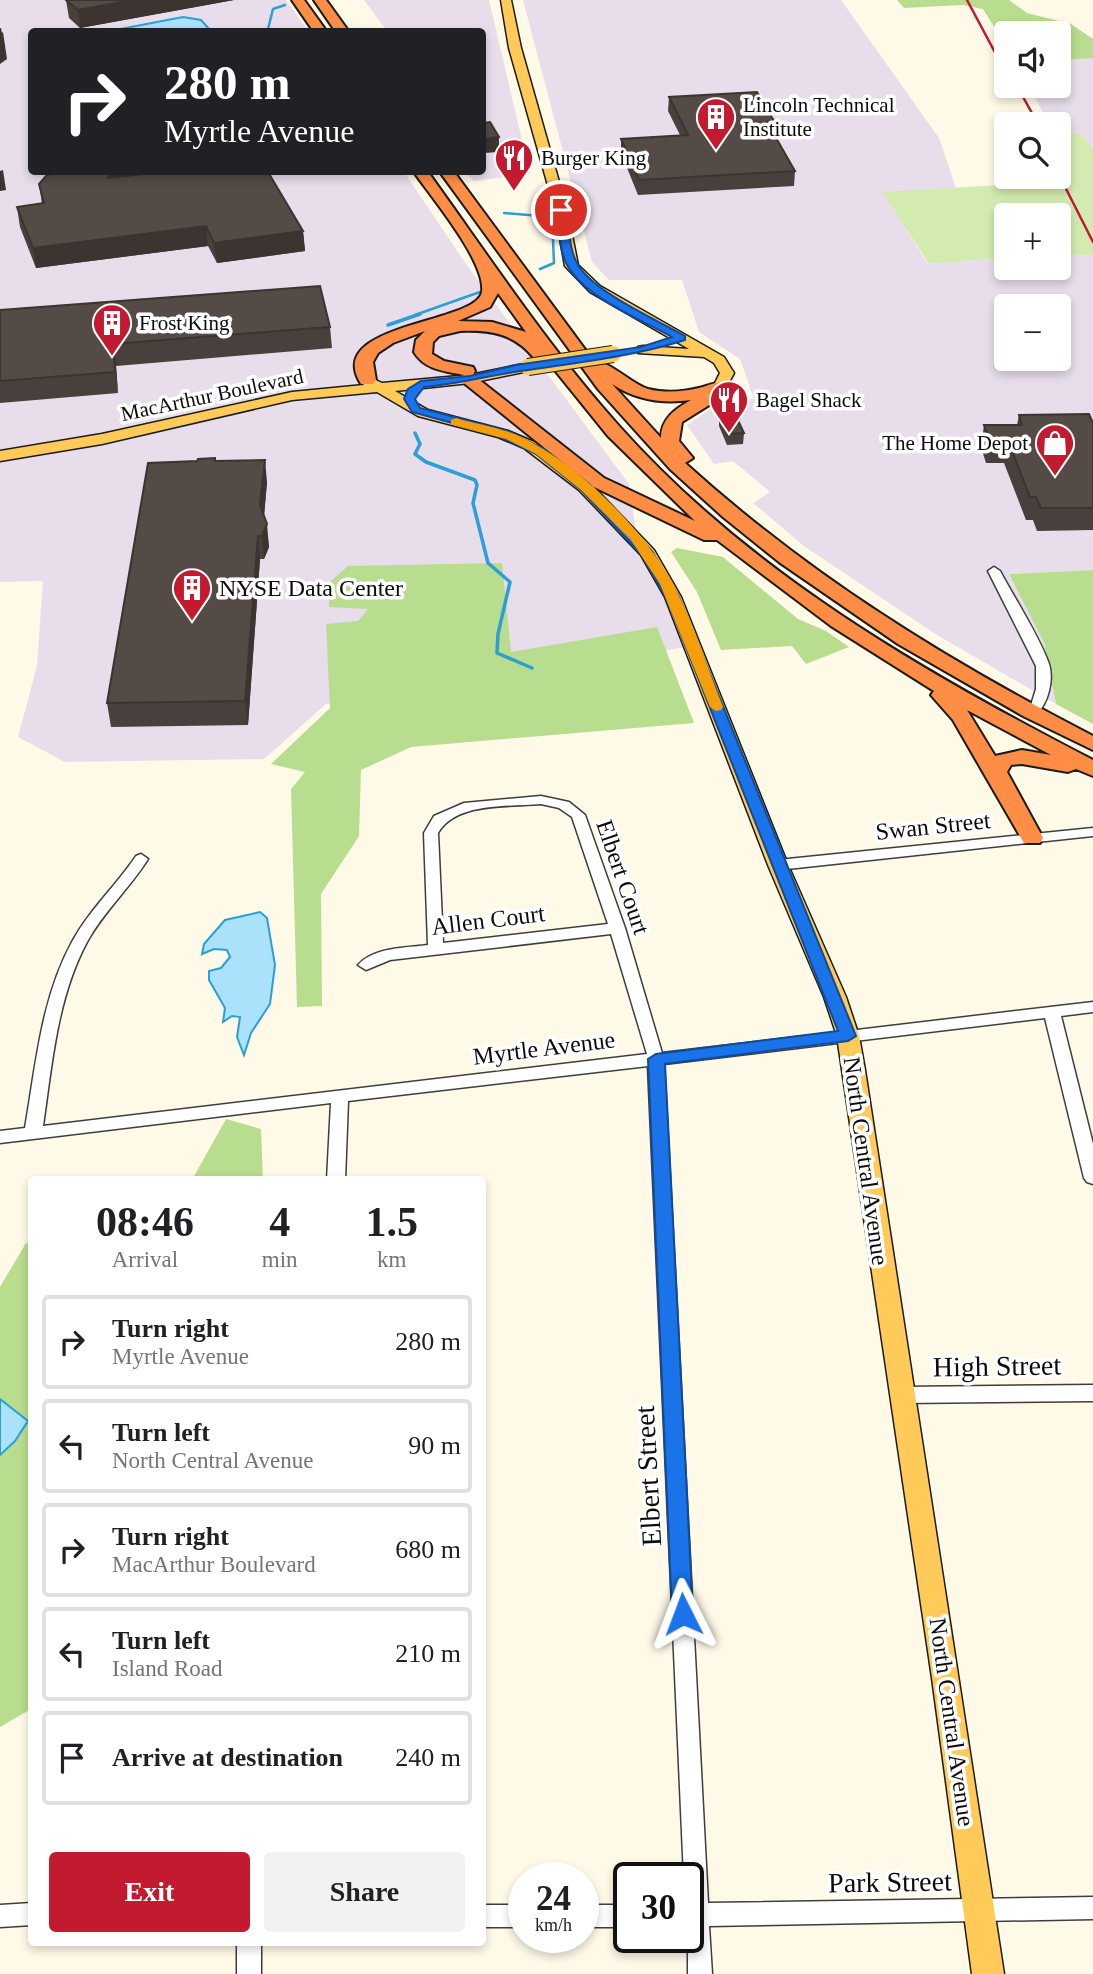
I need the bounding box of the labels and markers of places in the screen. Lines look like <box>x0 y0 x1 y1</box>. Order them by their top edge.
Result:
place label: Lincoln Technical Institute <box>743 93 895 141</box>
building icon: Lincoln Technical Institute <box>695 96 737 151</box>
restaurant icon: Burger King <box>493 137 535 192</box>
place label: Burger King <box>541 146 647 170</box>
pin <box>531 180 591 240</box>
building icon: Frost King <box>91 302 133 357</box>
place label: Frost King <box>139 311 230 335</box>
restaurant icon: Bagel Shack <box>708 379 750 434</box>
place label: Bagel Shack <box>756 388 862 412</box>
shop icon: The Home Depot <box>1034 422 1076 477</box>
place label: The Home Depot <box>882 431 1028 455</box>
building icon: NYSE Data Center <box>171 567 213 622</box>
place label: NYSE Data Center <box>219 575 403 601</box>

